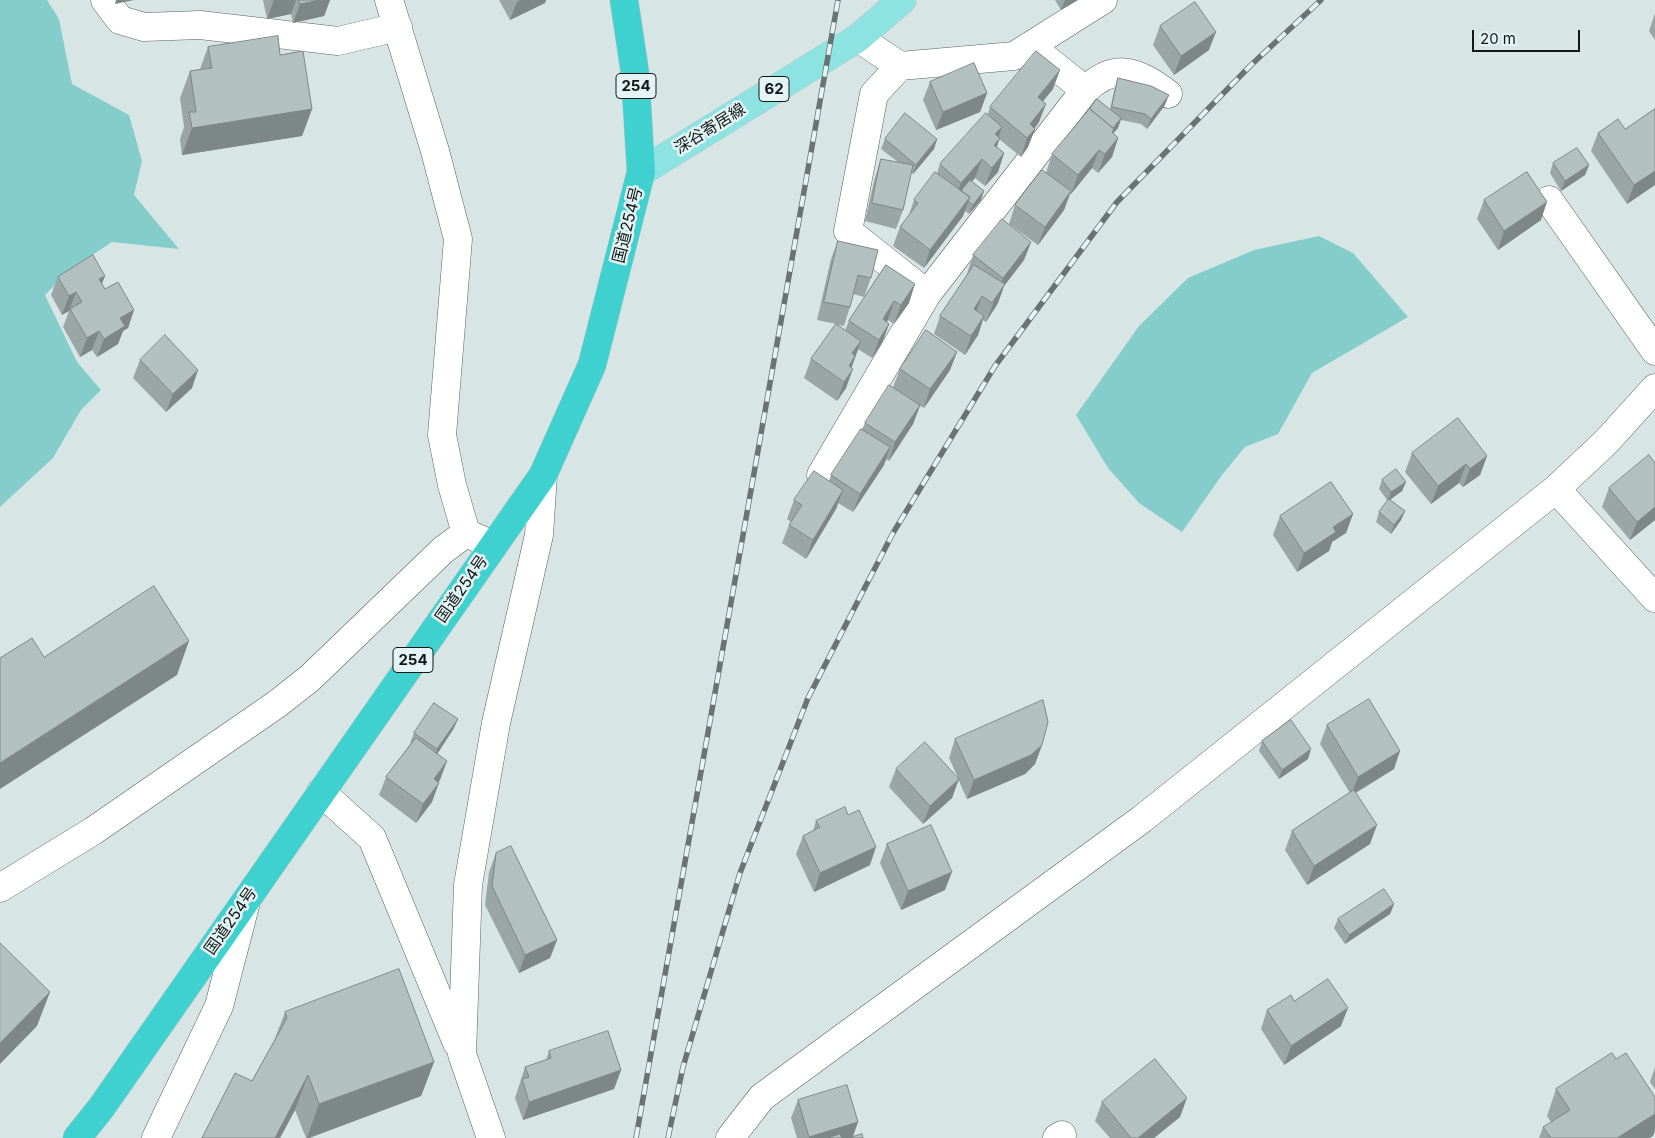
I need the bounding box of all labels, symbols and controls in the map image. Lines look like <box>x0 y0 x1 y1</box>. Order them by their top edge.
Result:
scale bar <box>1475 20 1582 52</box>
text: 20 m <box>1480 29 1516 48</box>
road number: 254 <box>616 74 656 98</box>
road number: 62 <box>759 76 789 102</box>
street label: 深谷寄居線 <box>671 100 749 158</box>
street label: 国道254号 <box>609 185 647 265</box>
street label: 国道254号 <box>432 552 492 626</box>
road number: 254 <box>393 648 433 672</box>
street label: 国道254号 <box>201 884 261 958</box>

